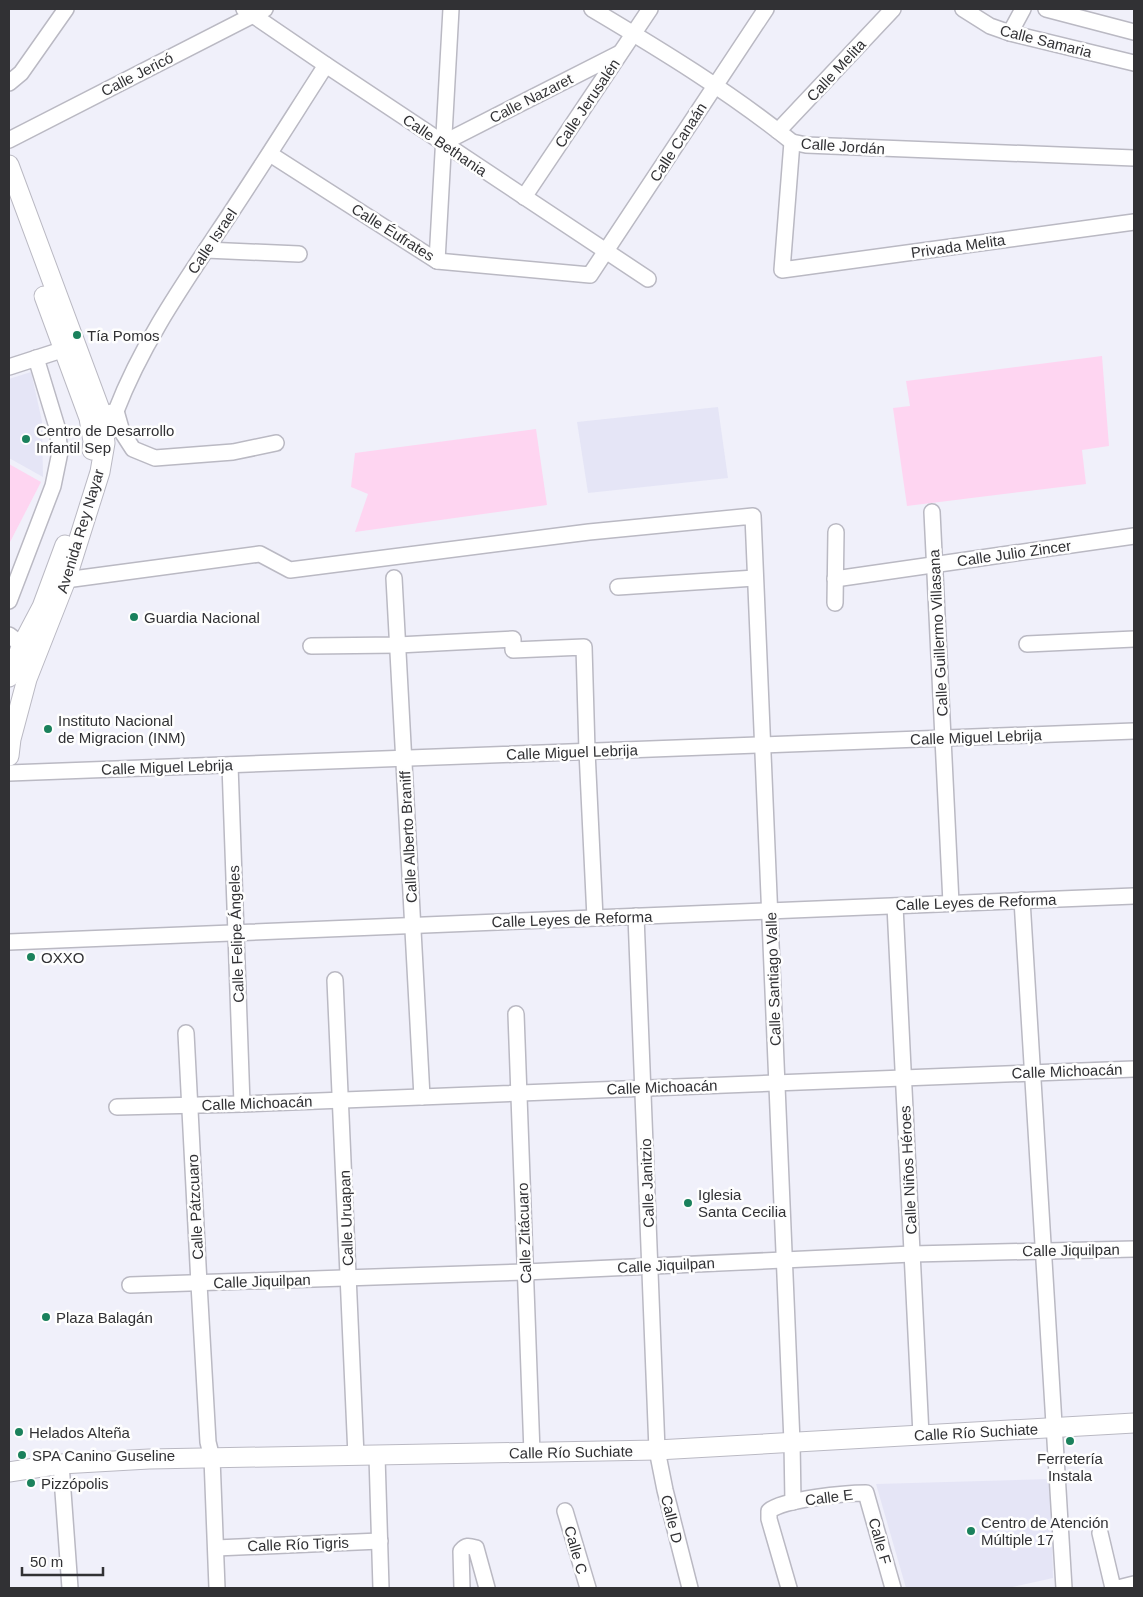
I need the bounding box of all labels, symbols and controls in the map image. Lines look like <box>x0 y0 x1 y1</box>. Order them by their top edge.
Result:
street label: Calle Samaria <box>998 21 1094 61</box>
street label: Calle Melita <box>803 35 869 104</box>
street label: Calle Jericó <box>98 49 176 99</box>
street label: Calle Jerusalén <box>551 55 623 151</box>
street label: Calle Nazaret <box>487 69 576 126</box>
street label: Calle Canaán <box>646 99 710 185</box>
street label: Calle Bethania <box>400 111 491 180</box>
street label: Calle Jordán <box>800 135 886 157</box>
street label: Calle Éufrates <box>349 200 437 264</box>
street label: Calle Israel <box>184 205 240 277</box>
street label: Privada Melita <box>910 231 1007 261</box>
place label: Tía Pomos <box>87 327 160 344</box>
marker: Tía Pomos <box>71 329 83 341</box>
place label: Centro de Desarrollo Infantil Sep <box>36 422 174 456</box>
marker: Centro de Desarrollo Infantil Sep <box>20 433 32 445</box>
street label: Avenida Rey Nayar <box>53 467 107 595</box>
street label: Calle Julio Zincer <box>956 537 1072 569</box>
street label: Calle Guillermo Villasana <box>925 548 951 717</box>
place label: Guardia Nacional <box>144 609 260 626</box>
marker: Guardia Nacional <box>128 611 140 623</box>
place label: Instituto Nacional de Migracion (INM) <box>58 712 186 746</box>
marker: Instituto Nacional de Migracion (INM) <box>42 723 54 735</box>
street label: Calle Miguel Lebrija <box>910 726 1043 748</box>
street label: Calle Miguel Lebrija <box>506 741 639 763</box>
street label: Calle Miguel Lebrija <box>101 756 234 778</box>
street label: Calle Alberto Braniff <box>396 770 420 904</box>
street label: Calle Felipe Ángeles <box>225 865 247 1003</box>
street label: Calle Leyes de Reforma <box>895 891 1057 913</box>
street label: Calle Leyes de Reforma <box>491 908 653 930</box>
street label: Calle Santiago Valle <box>762 912 784 1046</box>
place label: OXXO <box>41 949 84 966</box>
marker: OXXO <box>25 951 37 963</box>
street label: Calle Michoacán <box>1011 1061 1123 1081</box>
street label: Calle Michoacán <box>606 1077 718 1097</box>
street label: Calle Michoacán <box>201 1093 313 1113</box>
street label: Calle Niños Héroes <box>896 1105 920 1235</box>
street label: Calle Janitzio <box>637 1138 657 1228</box>
street label: Calle Pátzcuaro <box>184 1154 206 1260</box>
street label: Calle Uruapan <box>336 1170 356 1266</box>
street label: Calle Zitácuaro <box>514 1182 534 1284</box>
place label: Iglesia Santa Cecilia <box>698 1186 787 1220</box>
marker: Iglesia Santa Cecilia <box>682 1197 694 1209</box>
street label: Calle Jiquilpan <box>1022 1241 1120 1259</box>
street label: Calle Jiquilpan <box>617 1254 715 1276</box>
street label: Calle Jiquilpan <box>213 1271 311 1291</box>
place label: Plaza Balagán <box>56 1309 153 1326</box>
marker: Plaza Balagán <box>40 1311 52 1323</box>
street label: Calle Río Suchiate <box>914 1420 1038 1444</box>
place label: Helados Alteña <box>29 1424 131 1441</box>
marker: Helados Alteña <box>13 1426 25 1438</box>
marker: Ferretería Instala <box>1064 1435 1076 1447</box>
street label: Calle Río Suchiate <box>509 1442 633 1462</box>
place label: SPA Canino Guseline <box>32 1447 175 1464</box>
marker: SPA Canino Guseline <box>16 1449 28 1461</box>
place label: Ferretería Instala <box>1037 1450 1104 1484</box>
place label: Pizzópolis <box>41 1475 109 1492</box>
marker: Pizzópolis <box>25 1477 37 1489</box>
street label: Calle E <box>804 1486 854 1508</box>
street label: Calle D <box>658 1493 686 1545</box>
place label: Centro de Atención Múltiple 17 <box>981 1514 1109 1548</box>
street label: Calle F <box>865 1516 895 1566</box>
street label: Calle C <box>561 1524 591 1576</box>
marker: Centro de Atención Múltiple 17 <box>965 1525 977 1537</box>
street label: Calle Río Tigris <box>247 1534 349 1554</box>
scale bar <box>22 1544 104 1576</box>
text: 50 m <box>30 1553 63 1570</box>

